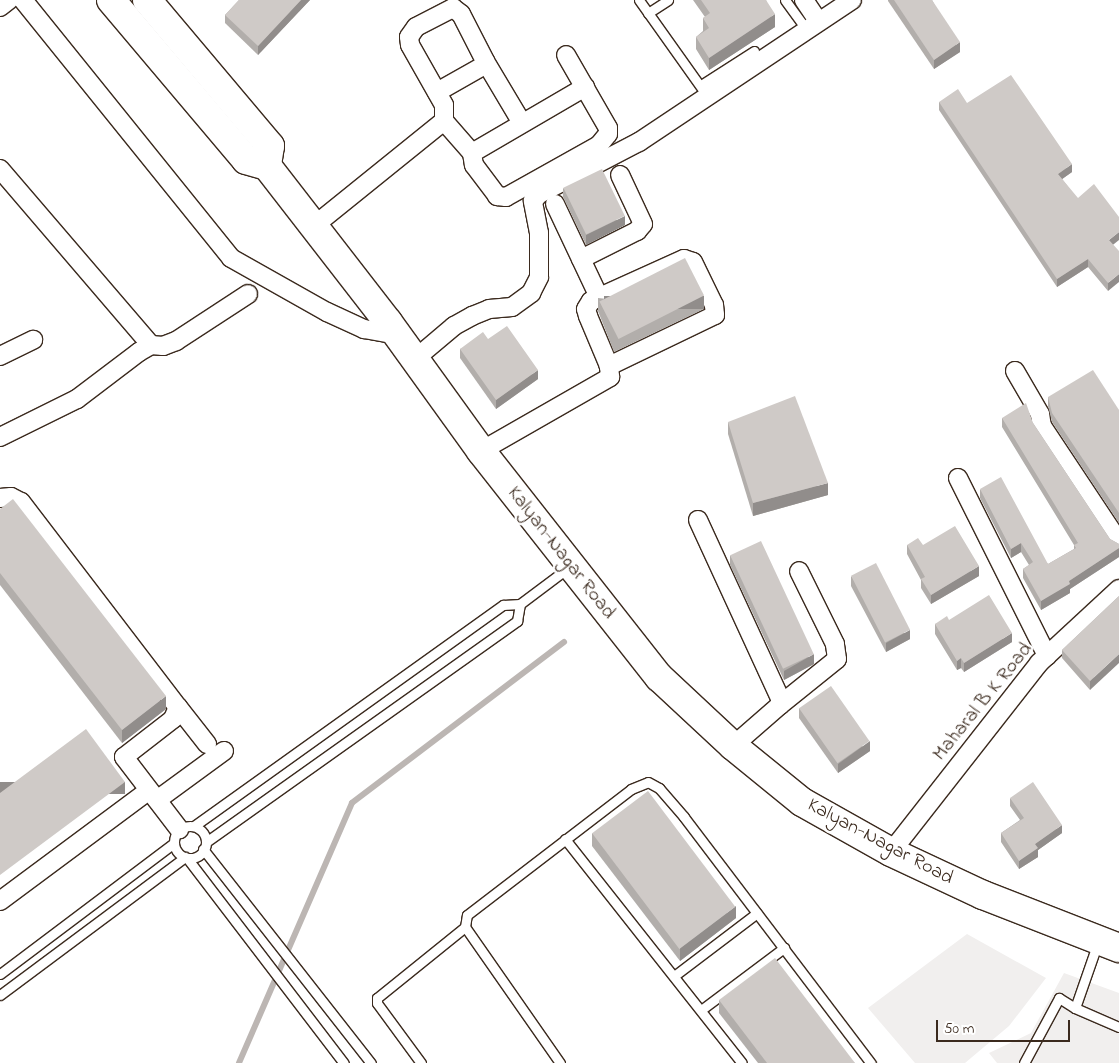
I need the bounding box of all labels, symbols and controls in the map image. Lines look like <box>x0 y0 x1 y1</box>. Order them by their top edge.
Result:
street label: Kalyan-Nagar Road <box>502 482 620 624</box>
street label: Maharal B K Road <box>928 638 1038 766</box>
street label: Kalyan-Nagar Road <box>803 793 957 891</box>
scale bar <box>939 1010 1073 1042</box>
text: 50 m <box>944 1018 974 1040</box>

